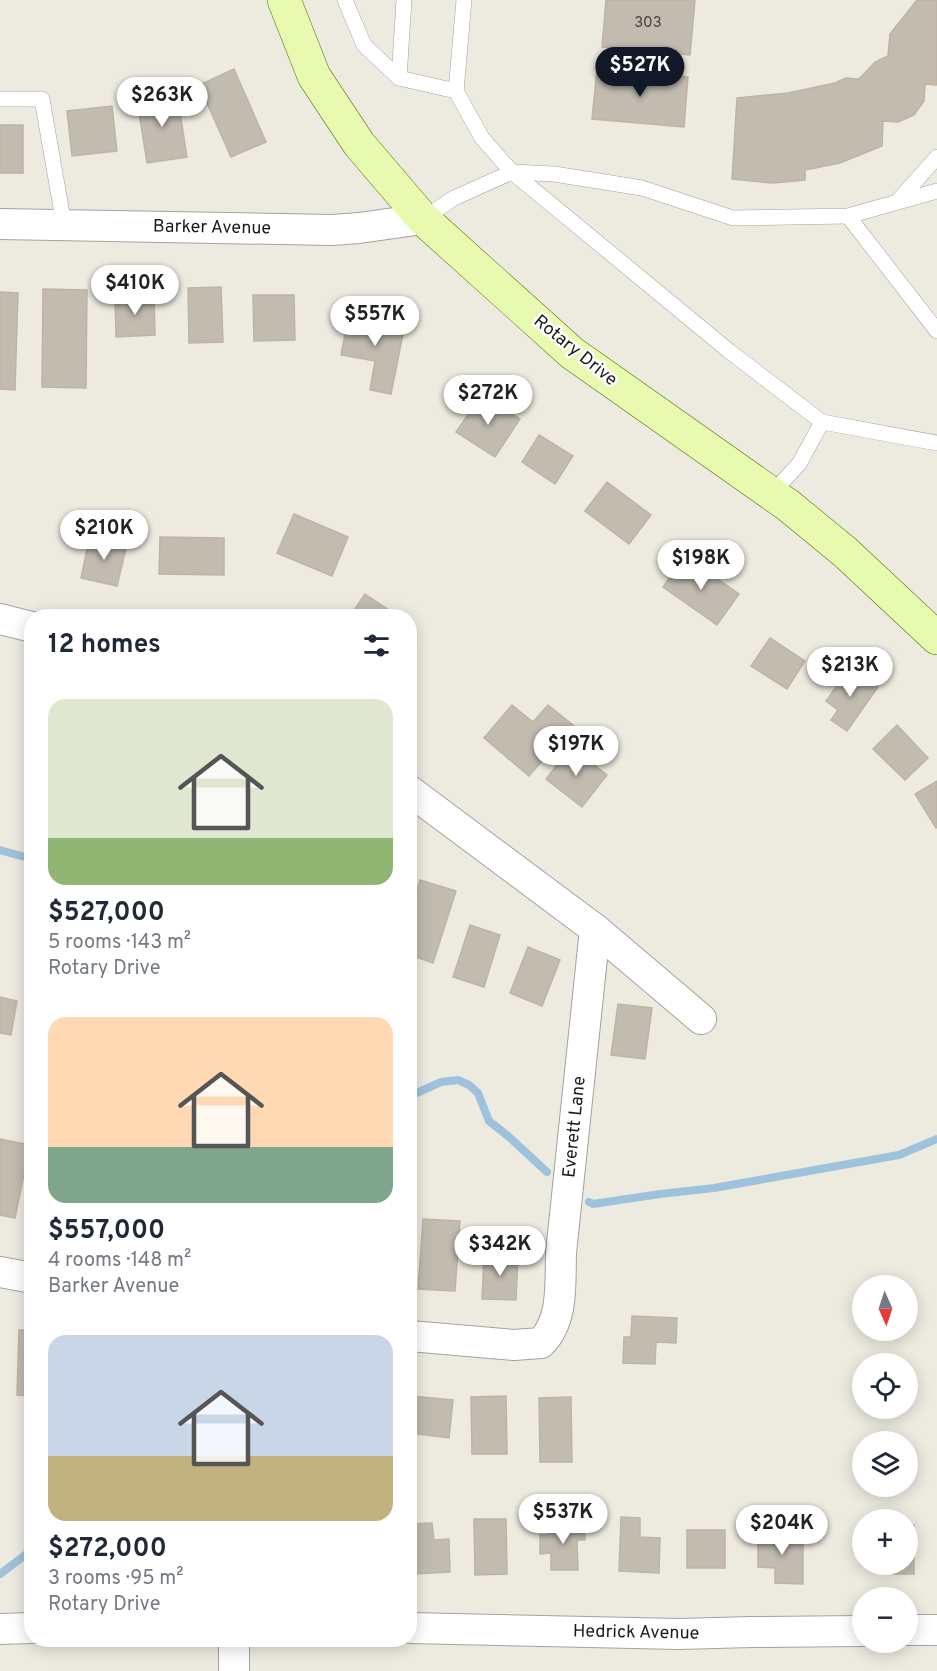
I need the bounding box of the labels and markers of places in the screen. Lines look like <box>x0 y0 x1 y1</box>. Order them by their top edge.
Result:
pin: $527K <box>598 47 682 98</box>
pin: $263K <box>120 77 204 128</box>
pin: $410K <box>93 265 177 316</box>
pin: $557K <box>333 296 417 347</box>
pin: $272K <box>446 375 530 426</box>
pin: $210K <box>62 510 146 561</box>
pin: $198K <box>659 540 743 591</box>
pin: $213K <box>808 647 892 698</box>
pin: $197K <box>534 726 618 777</box>
pin: $342K <box>458 1226 542 1277</box>
pin: $537K <box>521 1494 605 1545</box>
pin: $204K <box>740 1505 824 1556</box>

